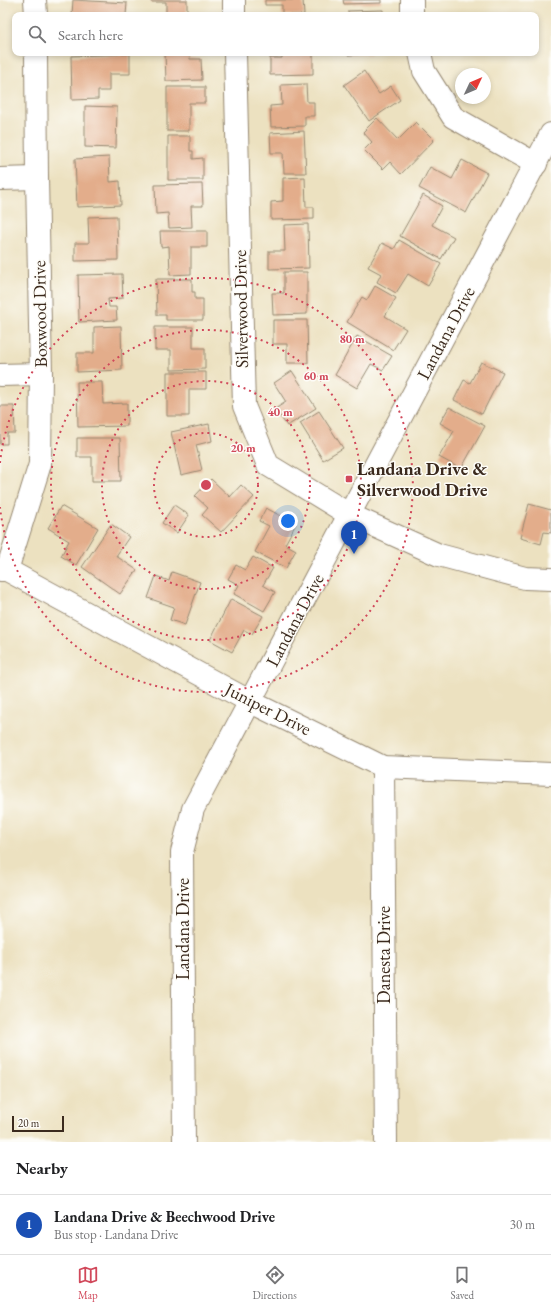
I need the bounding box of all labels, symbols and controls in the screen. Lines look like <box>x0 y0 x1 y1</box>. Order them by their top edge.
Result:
search box <box>12 12 539 56</box>
icon: search <box>26 23 48 45</box>
text: Search here <box>58 25 123 44</box>
north arrow <box>455 68 491 104</box>
street label: Silverwood Drive <box>228 250 253 368</box>
street label: Boxwood Drive <box>27 260 52 368</box>
street label: Landana Drive <box>411 282 480 383</box>
text: 80 m <box>339 331 365 347</box>
text: 60 m <box>303 368 329 384</box>
text: 40 m <box>267 404 293 420</box>
text: 20 m <box>230 440 256 456</box>
place label: Landana Drive & Silverwood Drive <box>357 457 488 501</box>
marker: Landana Drive & Silverwood Drive <box>344 474 354 484</box>
centre of rings <box>199 478 213 492</box>
your location <box>278 511 298 531</box>
pin: 1 <box>341 521 367 554</box>
street label: Landana Drive <box>260 569 329 670</box>
street label: Juniper Drive <box>219 676 315 740</box>
street label: Landana Drive <box>171 878 194 980</box>
street label: Danesta Drive <box>372 906 395 1004</box>
scale bar <box>12 1114 64 1133</box>
text: 20 m <box>18 1116 39 1130</box>
text: Nearby <box>16 1157 68 1179</box>
text: Landana Drive & Beechwood Drive <box>54 1207 275 1226</box>
text: 1 <box>26 1216 32 1233</box>
text: 30 m <box>510 1216 535 1233</box>
text: Bus stop · Landana Drive <box>54 1226 178 1243</box>
tab: Map <box>77 1264 99 1302</box>
tab: Directions <box>253 1264 297 1302</box>
tab: Saved <box>451 1264 474 1302</box>

